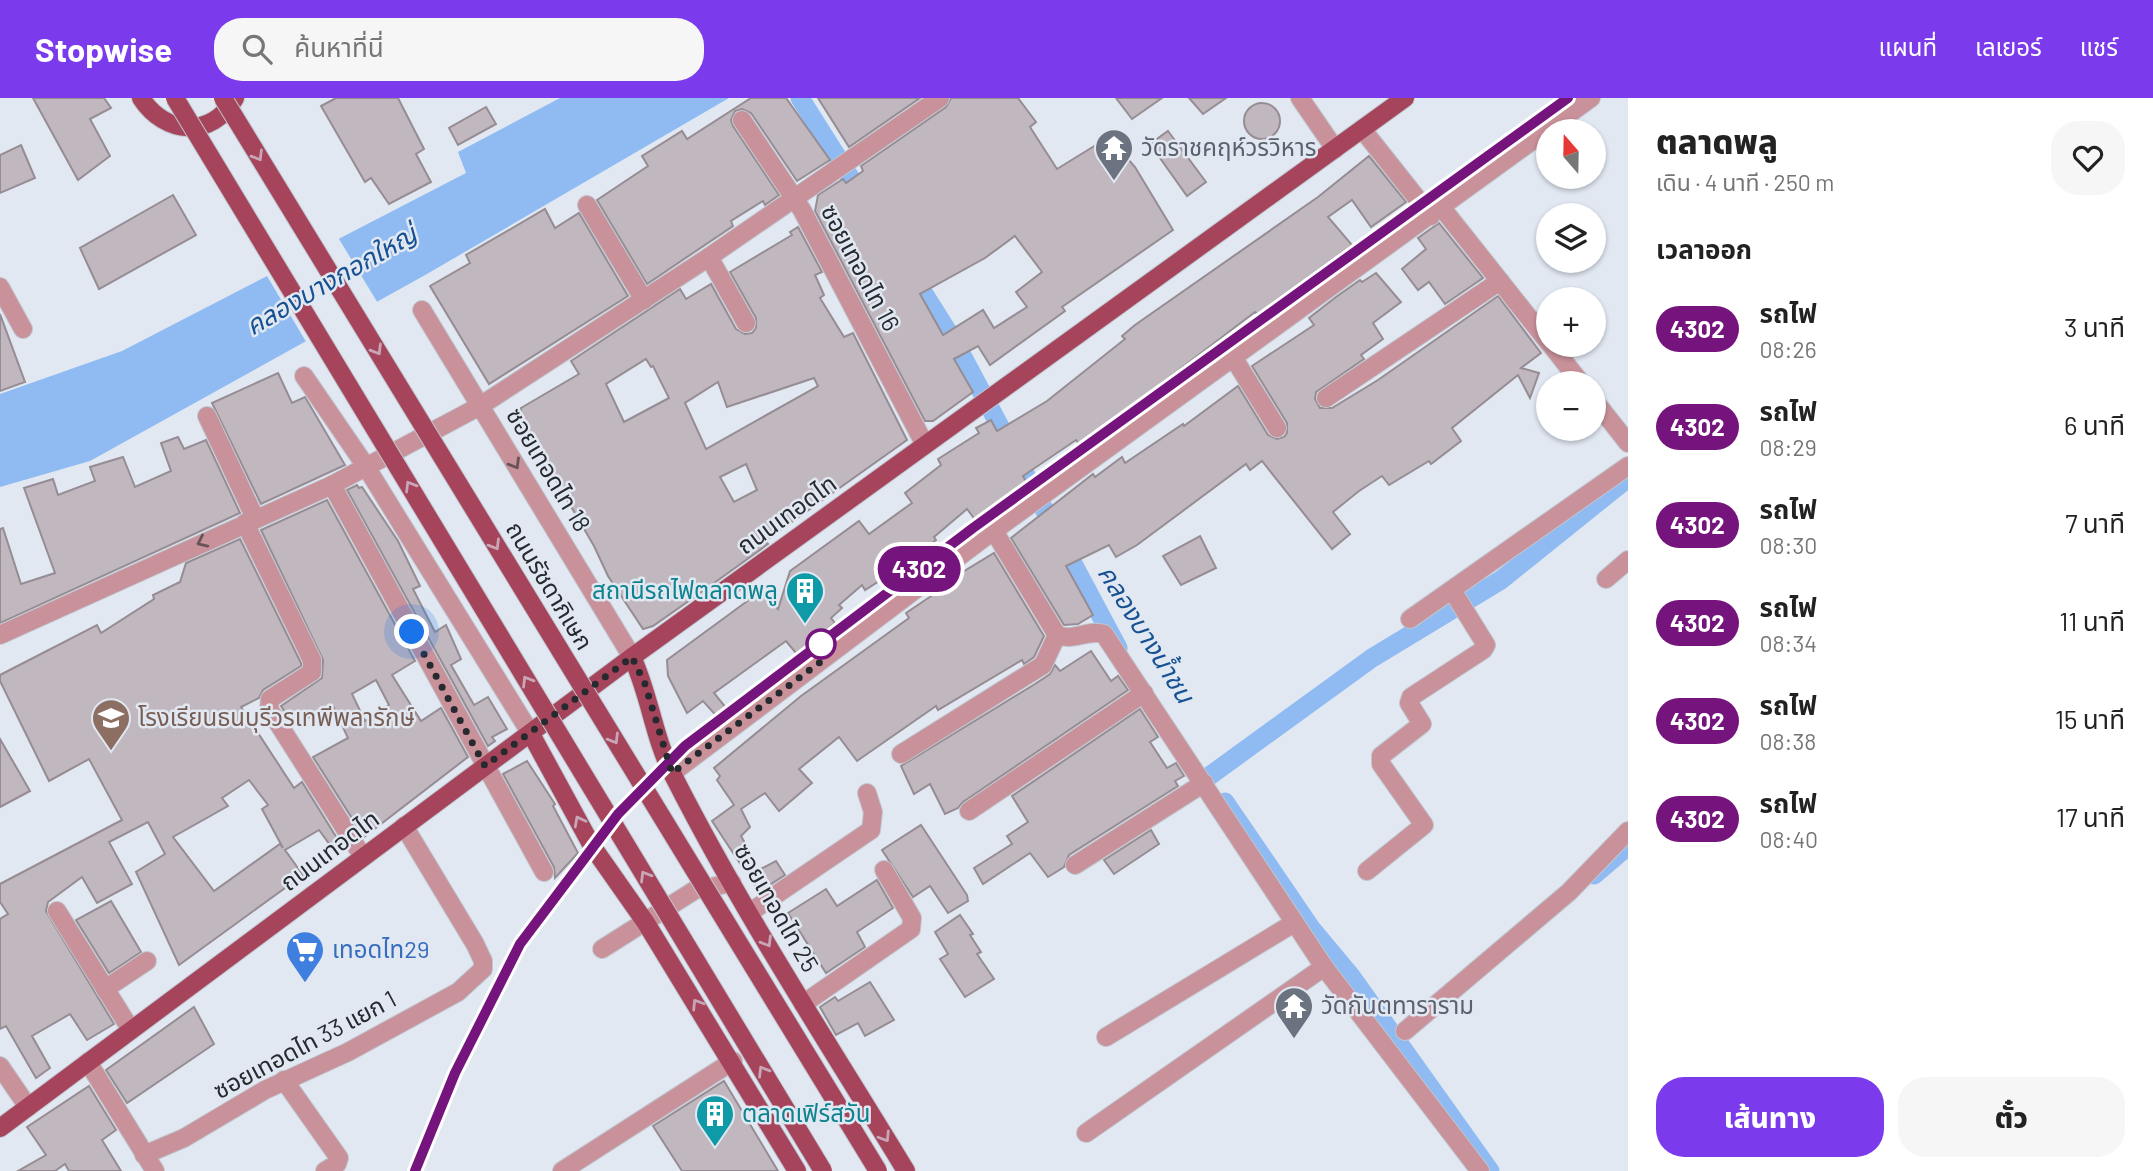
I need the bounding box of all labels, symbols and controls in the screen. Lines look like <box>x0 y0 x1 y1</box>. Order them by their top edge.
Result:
search box <box>214 18 704 81</box>
text: Stopwise <box>35 29 172 69</box>
icon: search <box>238 30 276 68</box>
text: ค้นหาที่นี่ <box>294 31 384 62</box>
text: แผนที่ <box>1879 32 1937 61</box>
text: เลเยอร์ <box>1975 32 2042 61</box>
text: แชร์ <box>2080 32 2118 61</box>
north arrow <box>1536 119 1606 189</box>
map controls <box>1536 119 1606 441</box>
text: ตลาดพลู <box>1656 121 1778 161</box>
button: heart <box>2051 121 2125 195</box>
temple icon: วัดราชคฤห์วรวิหาร <box>1093 127 1135 182</box>
place label: วัดราชคฤห์วรวิหาร <box>1141 132 1316 161</box>
one-way arrow <box>250 149 263 162</box>
text: เดิน · 4 นาที · 250 m <box>1656 168 1834 196</box>
street label: ซอยเทอดไท 16 <box>816 199 907 336</box>
button: layers <box>1536 203 1606 273</box>
water label: คลองบางกอกใหญ่ <box>239 215 425 340</box>
text: เวลาออก <box>1656 233 1752 264</box>
button: + <box>1536 287 1606 357</box>
text: รถไฟ <box>1760 297 1817 328</box>
text: 3 นาที <box>2064 311 2125 342</box>
text: 4302 <box>1670 314 1725 343</box>
text: 08:26 <box>1760 335 1817 363</box>
one-way arrow <box>368 343 381 356</box>
button: − <box>1536 371 1606 441</box>
text: รถไฟ <box>1760 395 1817 426</box>
street label: ซอยเทอดไท 18 <box>501 402 598 536</box>
text: 6 นาที <box>2064 409 2125 440</box>
text: 4302 <box>1670 412 1725 441</box>
text: 08:29 <box>1760 433 1817 461</box>
one-way arrow <box>507 456 520 469</box>
street label: ถนนเทอดไท <box>731 468 842 560</box>
one-way arrow <box>405 481 418 494</box>
text: รถไฟ <box>1760 493 1817 524</box>
text: 7 นาที <box>2065 507 2125 538</box>
text: 4302 <box>1670 510 1725 539</box>
street label: ถนนรัชดาภิเษก <box>501 516 600 655</box>
text: 08:30 <box>1760 531 1817 559</box>
one-way arrow <box>197 534 209 548</box>
one-way arrow <box>487 537 500 550</box>
line badge: 4302 <box>870 546 968 592</box>
text: 4302 <box>892 554 946 583</box>
water label: คลองบางน้ำชน <box>1093 558 1204 710</box>
building icon: สถานีรถไฟตลาดพลู <box>784 570 826 625</box>
place label: สถานีรถไฟตลาดพลู <box>592 575 778 606</box>
text: รถไฟ <box>1760 591 1817 622</box>
text: 11 นาที <box>2059 605 2125 636</box>
text: 4302 <box>1670 608 1725 637</box>
your location <box>394 614 429 649</box>
unlabelled marker <box>806 629 836 659</box>
text: 08:34 <box>1760 629 1817 657</box>
one-way arrow <box>523 676 536 689</box>
text: รถไฟ <box>1760 689 1817 720</box>
school or university icon: โรงเรียนธนบุรีวรเทพีพลารักษ์ <box>90 697 132 752</box>
place label: โรงเรียนธนบุรีวรเทพีพลารักษ์ <box>138 702 415 733</box>
text: 15 นาที <box>2055 703 2125 734</box>
text: 4302 <box>1670 706 1725 735</box>
text: 08:38 <box>1760 727 1816 755</box>
one-way arrow <box>605 731 618 744</box>
text: รถไฟ <box>1760 787 1817 818</box>
text: 17 นาที <box>2056 801 2125 832</box>
street label: ถนนเทอดไท <box>274 803 384 896</box>
text: 4302 <box>1670 804 1725 833</box>
one-way arrow <box>573 815 587 828</box>
text: 08:40 <box>1760 825 1818 853</box>
street label: ซอยเทอดไท 25 <box>729 838 826 977</box>
one-way arrow <box>640 870 653 883</box>
supermarket icon: เทอดไท29 <box>284 929 326 984</box>
place label: เทอดไท29 <box>332 934 430 963</box>
one-way arrow <box>759 935 772 948</box>
street label: ซอยเทอดไท 33 แยก 1 <box>208 983 401 1104</box>
temple icon: วัดกันตทาราราม <box>1273 985 1315 1040</box>
place label: วัดกันตทาราราม <box>1321 990 1474 1019</box>
one-way arrow <box>692 998 705 1011</box>
one-way arrow <box>758 1065 771 1078</box>
button: เส้นทาง <box>1656 1077 1884 1157</box>
button: ตั๋ว <box>1898 1077 2125 1157</box>
building icon: ตลาดเฟิร์สวัน <box>694 1093 736 1148</box>
place label: ตลาดเฟิร์สวัน <box>742 1098 870 1127</box>
one-way arrow <box>877 1129 890 1142</box>

